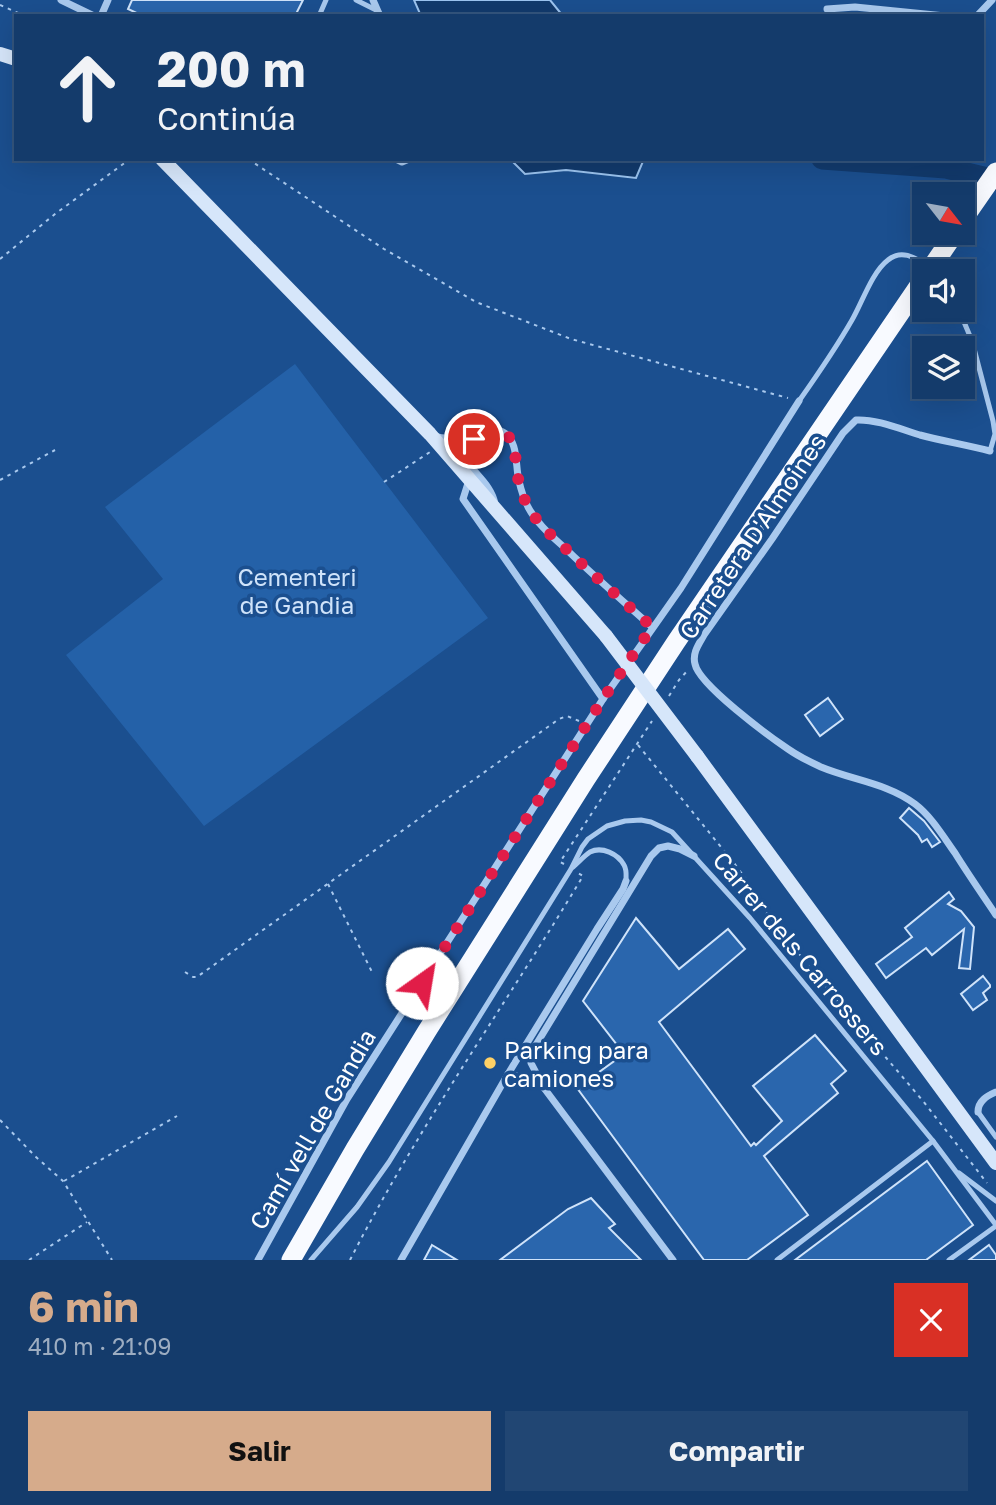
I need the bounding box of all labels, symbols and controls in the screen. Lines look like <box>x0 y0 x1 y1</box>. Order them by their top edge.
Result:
text: 200 m <box>157 39 306 98</box>
icon: ahead <box>42 42 133 133</box>
text: Continúa <box>157 99 296 137</box>
north arrow <box>912 182 975 245</box>
map controls <box>912 182 975 399</box>
button: sound <box>912 259 975 322</box>
button: layers <box>912 336 975 399</box>
pin <box>444 409 504 469</box>
icon: arrive <box>455 420 493 458</box>
street label: Carretera D'Almoines <box>672 428 832 644</box>
park label: Cementeri de Gandia <box>237 562 357 619</box>
street label: Carrer dels Carrossers <box>707 845 895 1061</box>
position arrow <box>385 946 459 1020</box>
street label: Camí vell de Gandia <box>243 1024 381 1234</box>
place label: Parking para camiones <box>504 1035 649 1092</box>
marker: Parking para camiones <box>482 1055 498 1071</box>
text: 6 min <box>28 1281 139 1331</box>
button: close <box>894 1283 968 1357</box>
text: 410 m · 21:09 <box>28 1332 172 1360</box>
button: Salir <box>28 1411 491 1491</box>
button: Compartir <box>505 1411 968 1491</box>

